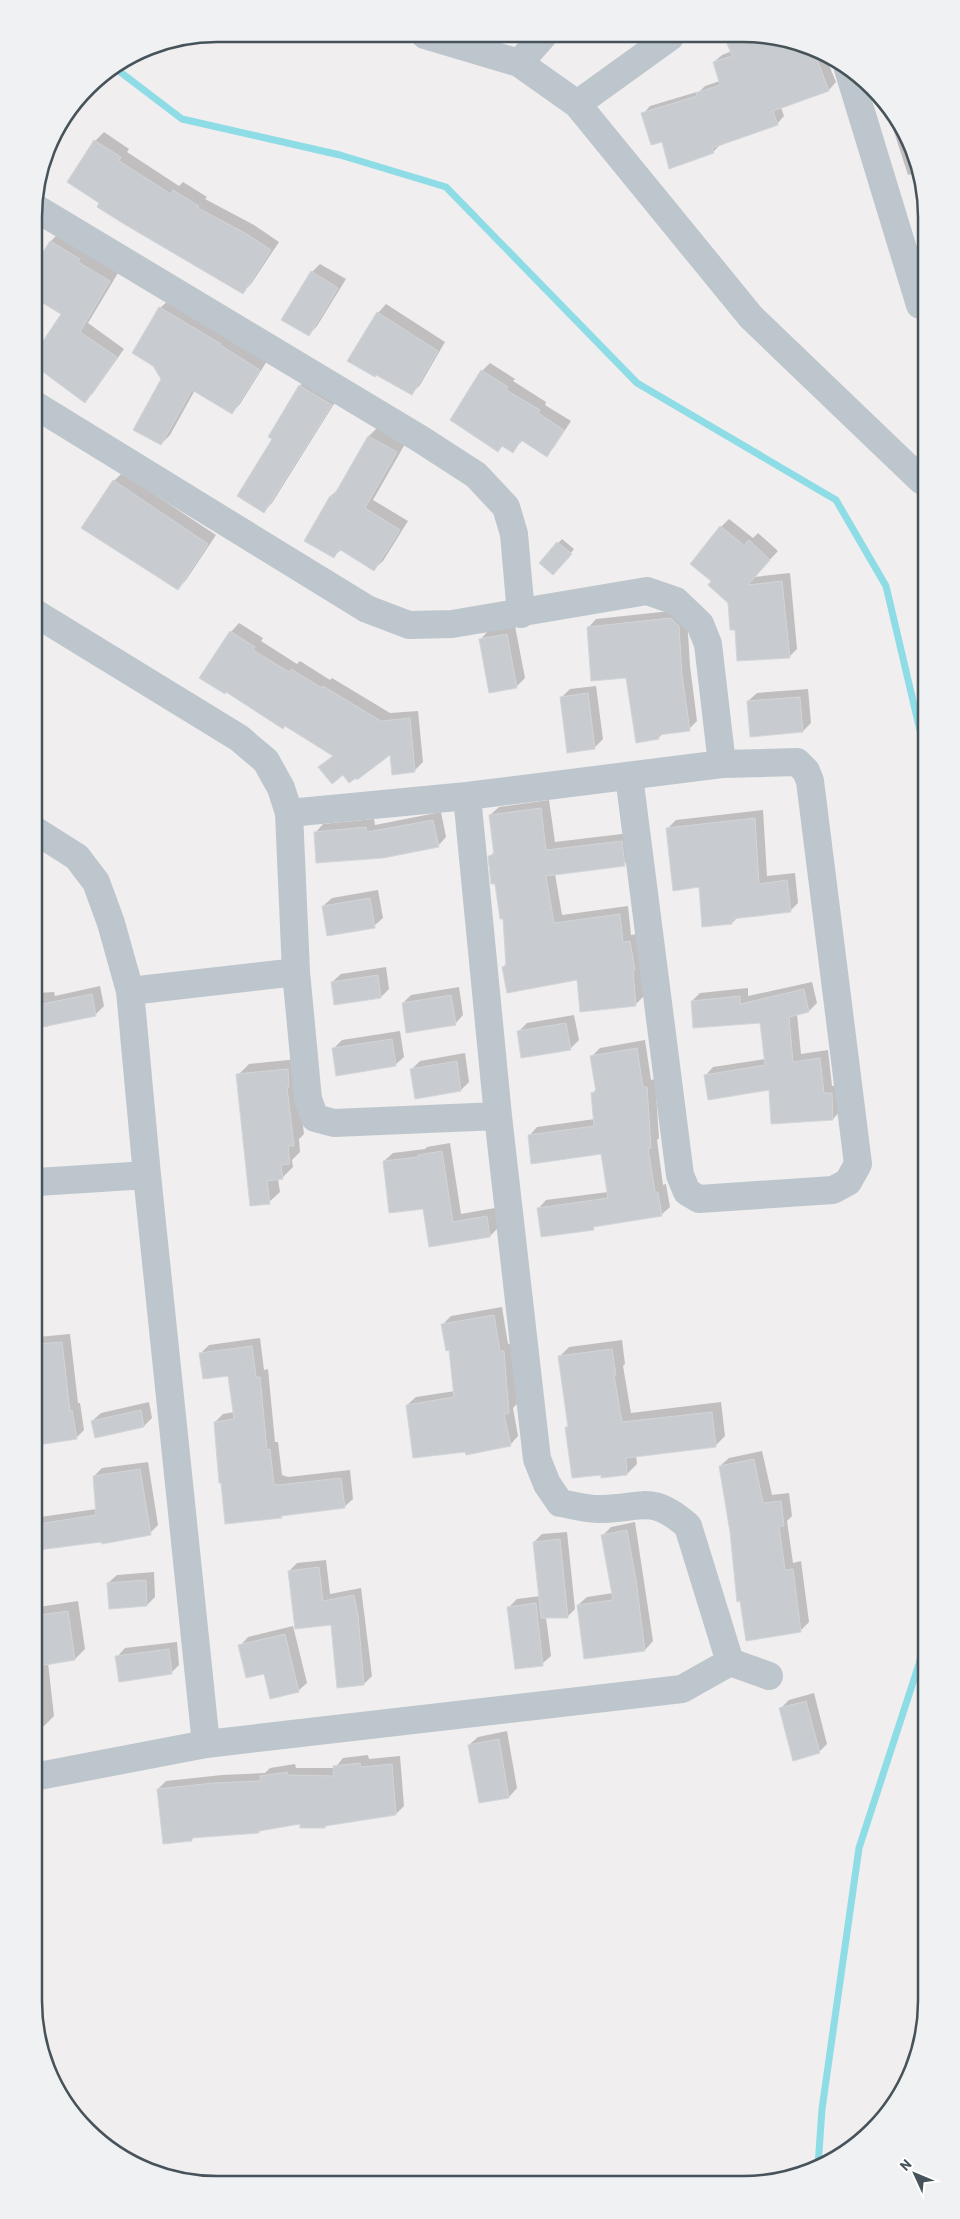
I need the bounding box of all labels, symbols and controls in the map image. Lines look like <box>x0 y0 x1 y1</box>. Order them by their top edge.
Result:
north arrow <box>890 2149 940 2199</box>
text: N <box>896 2155 915 2174</box>

